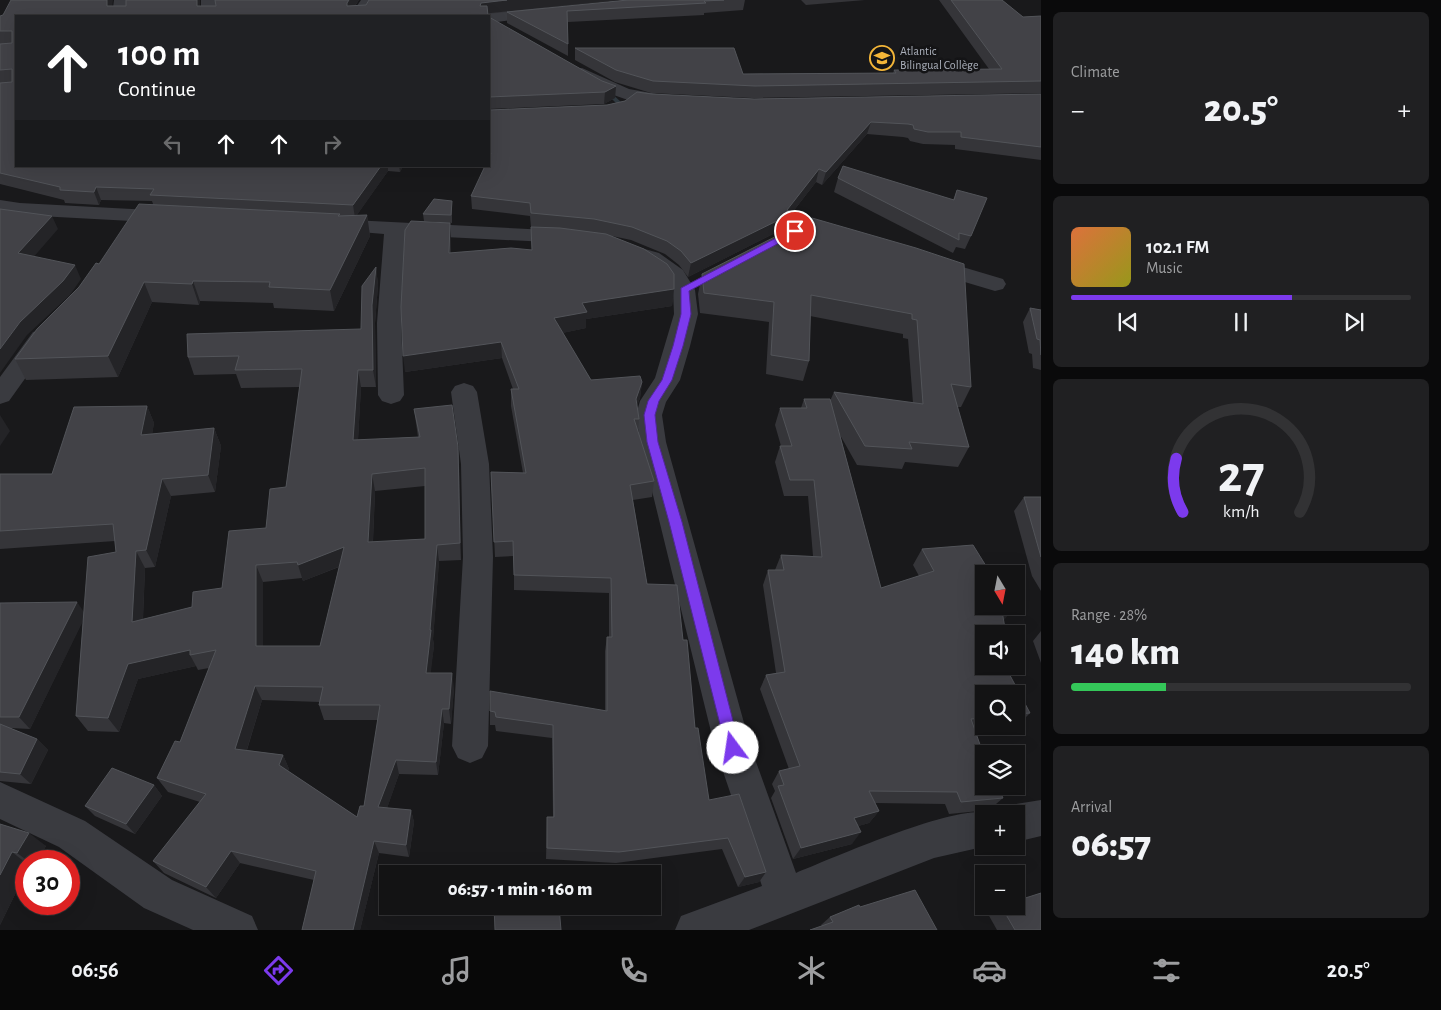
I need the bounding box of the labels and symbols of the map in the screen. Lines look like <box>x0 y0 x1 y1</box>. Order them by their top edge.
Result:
school or university icon: Atlantic Bilingual Collège <box>869 45 895 71</box>
place label: Atlantic Bilingual Collège <box>900 45 978 71</box>
pin <box>774 210 816 252</box>
north arrow <box>975 565 1025 615</box>
position arrow <box>706 721 758 773</box>
speed limit sign: 30 <box>15 850 80 915</box>

